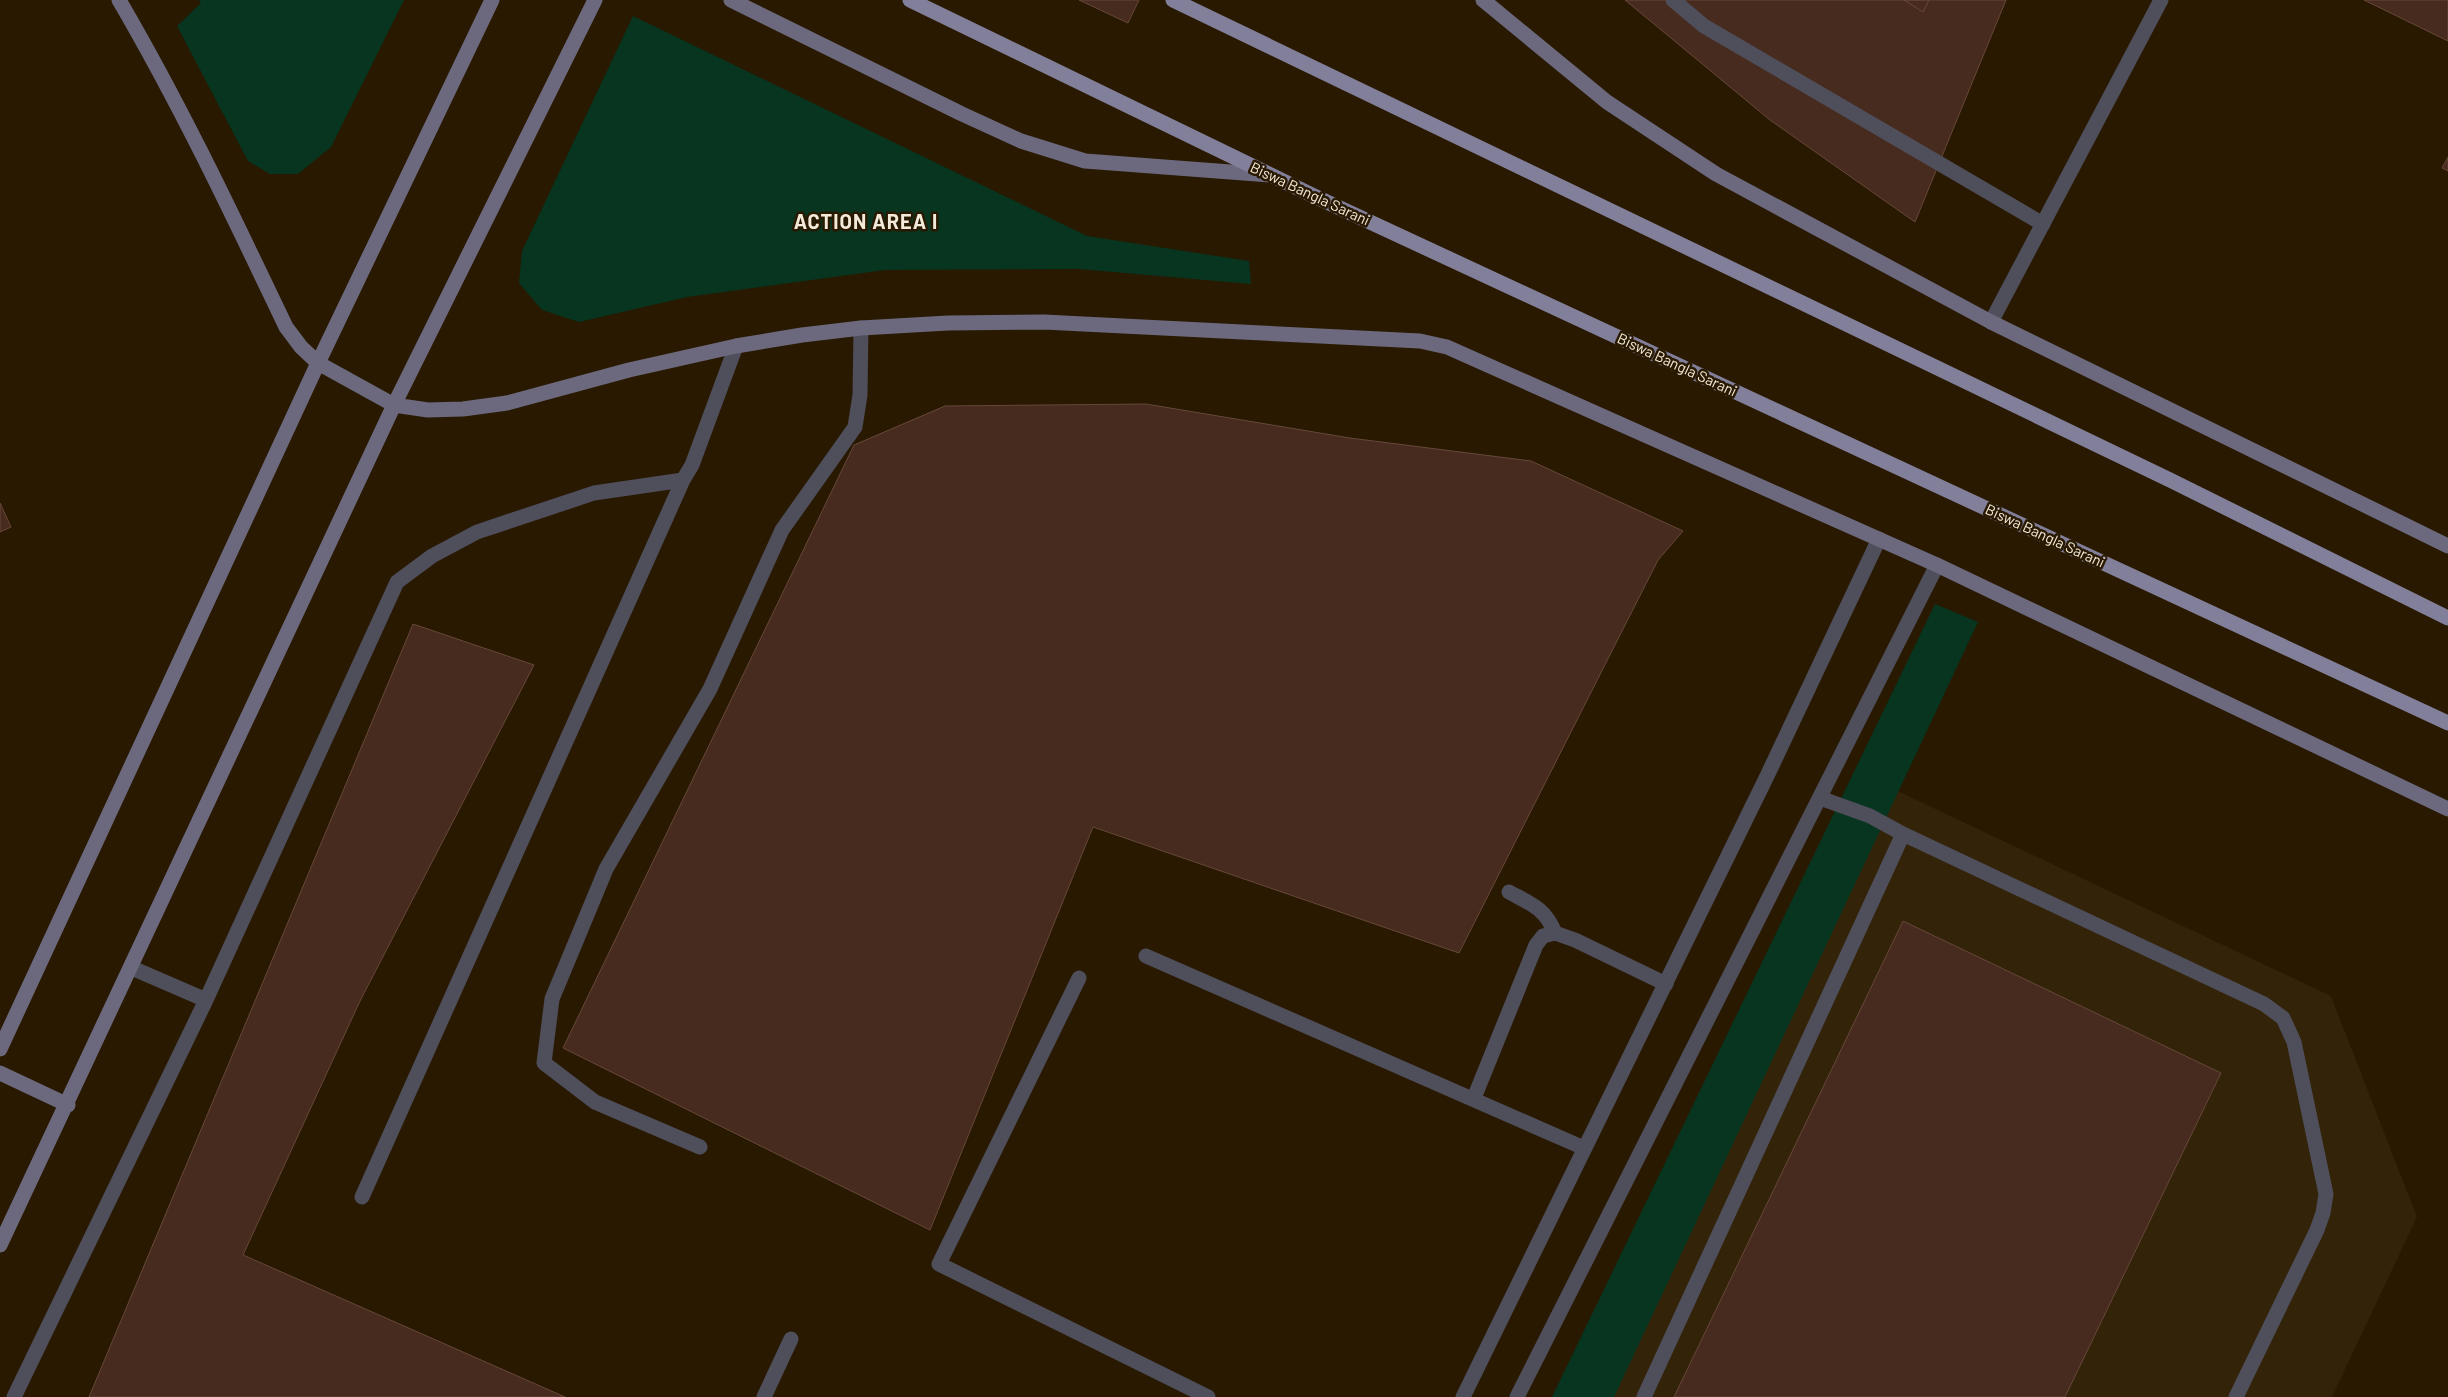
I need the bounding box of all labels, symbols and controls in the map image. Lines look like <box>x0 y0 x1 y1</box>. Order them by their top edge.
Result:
street label: Biswa Bangla Sarani <box>1248 157 1373 229</box>
district label: ACTION AREA I <box>794 209 938 233</box>
street label: Biswa Bangla Sarani <box>1615 328 1740 400</box>
street label: Biswa Bangla Sarani <box>1983 499 2108 571</box>

